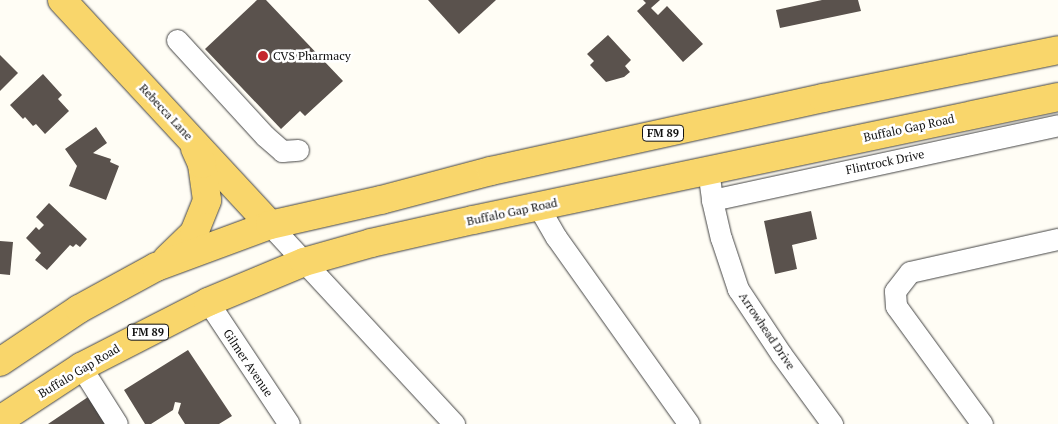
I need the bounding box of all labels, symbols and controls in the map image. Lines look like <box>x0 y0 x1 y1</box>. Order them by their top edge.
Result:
place label: CVS Pharmacy <box>273 49 351 63</box>
marker: CVS Pharmacy <box>257 50 269 62</box>
street label: Rebecca Lane <box>136 81 196 143</box>
street label: Buffalo Gap Road <box>862 111 956 145</box>
road number: FM 89 <box>642 125 684 142</box>
street label: Flintrock Drive <box>844 147 926 177</box>
street label: Buffalo Gap Road <box>465 195 559 229</box>
street label: Arrowhead Drive <box>736 290 798 372</box>
road number: FM 89 <box>127 324 169 341</box>
street label: Gilmer Avenue <box>220 326 276 400</box>
street label: Buffalo Gap Road <box>36 341 122 401</box>

